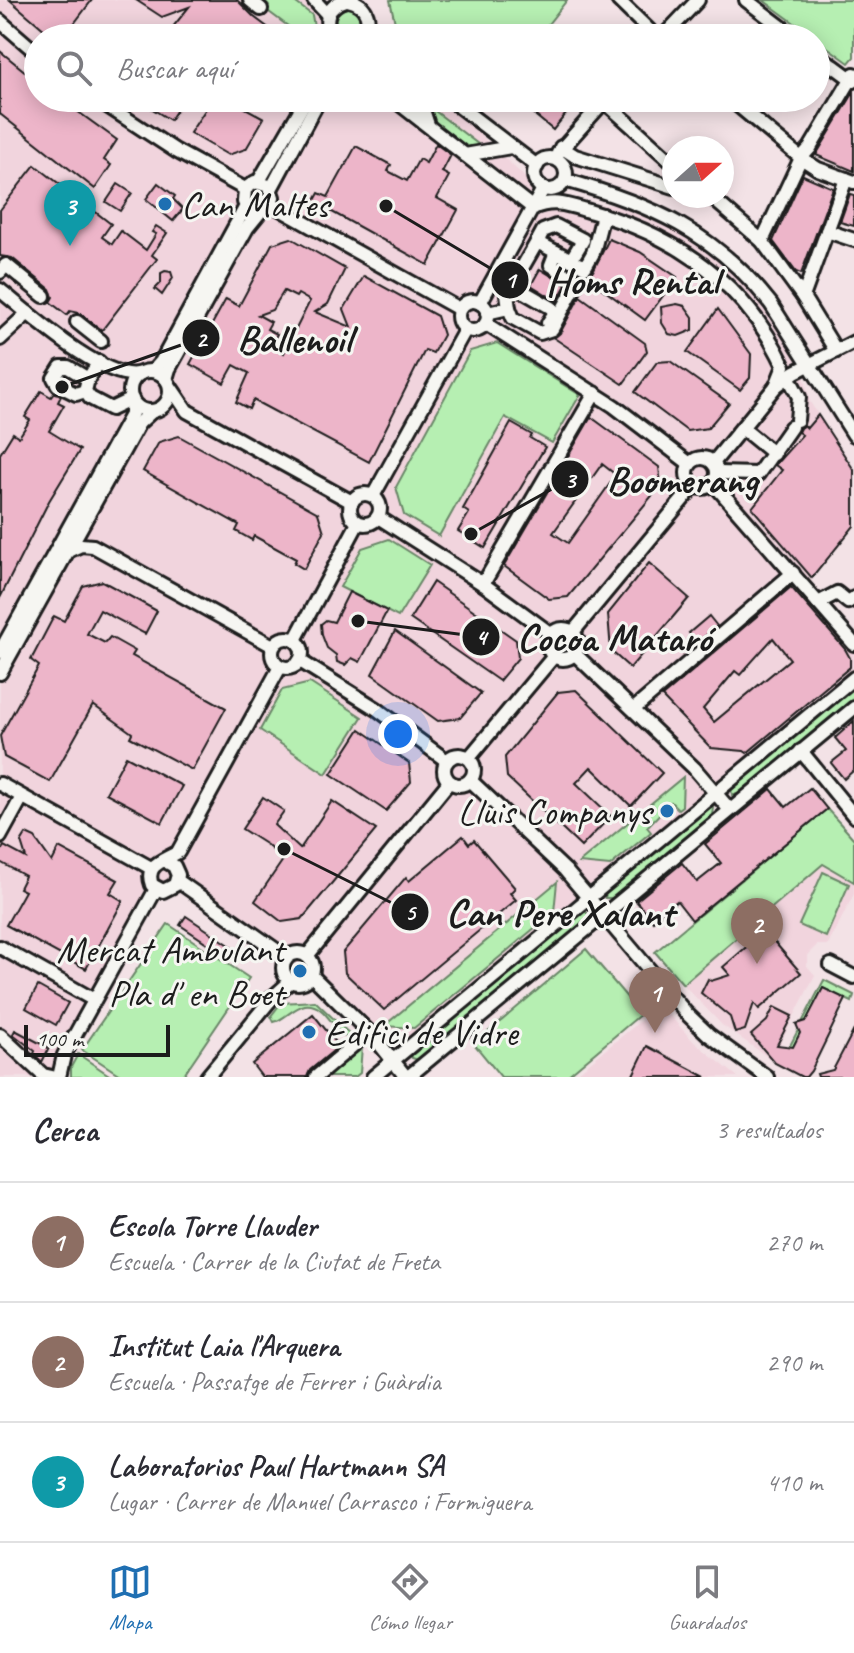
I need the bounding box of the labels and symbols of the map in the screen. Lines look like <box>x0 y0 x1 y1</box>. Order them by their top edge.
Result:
north arrow <box>662 136 734 208</box>
pin: 3 <box>44 180 96 246</box>
place label: Can Maltes <box>181 181 333 228</box>
marker: Can Maltes <box>156 195 174 213</box>
callout: Homs Rental <box>490 248 735 312</box>
text: Homs Rental <box>546 256 725 306</box>
text: 1 <box>505 265 519 295</box>
callout: Ballenoil <box>181 306 368 370</box>
text: Ballenoil <box>237 314 359 364</box>
text: 2 <box>196 324 209 354</box>
callout: Boomerang <box>550 447 774 511</box>
text: Boomerang <box>606 455 761 505</box>
text: 3 <box>565 465 578 495</box>
callout: Cocoa Mataró <box>461 605 727 669</box>
text: Cocoa Mataró <box>517 613 717 663</box>
text: 4 <box>476 622 490 652</box>
your location <box>378 714 418 754</box>
place label: Lluis Companys <box>458 788 655 835</box>
marker: Lluis Companys <box>658 802 676 820</box>
callout: Can Pere Xalant <box>390 880 690 944</box>
text: Can Pere Xalant <box>446 888 679 938</box>
text: 5 <box>405 897 418 927</box>
pin: 2 <box>731 898 783 964</box>
place label: Mercat Ambulant Pla d' en Boet <box>57 926 287 1017</box>
marker: Mercat Ambulant Pla d' en Boet <box>291 962 309 980</box>
pin: 1 <box>629 967 681 1033</box>
place label: Edifici de Vidre <box>325 1009 520 1056</box>
scale bar <box>24 1021 170 1057</box>
marker: Edifici de Vidre <box>300 1023 318 1041</box>

